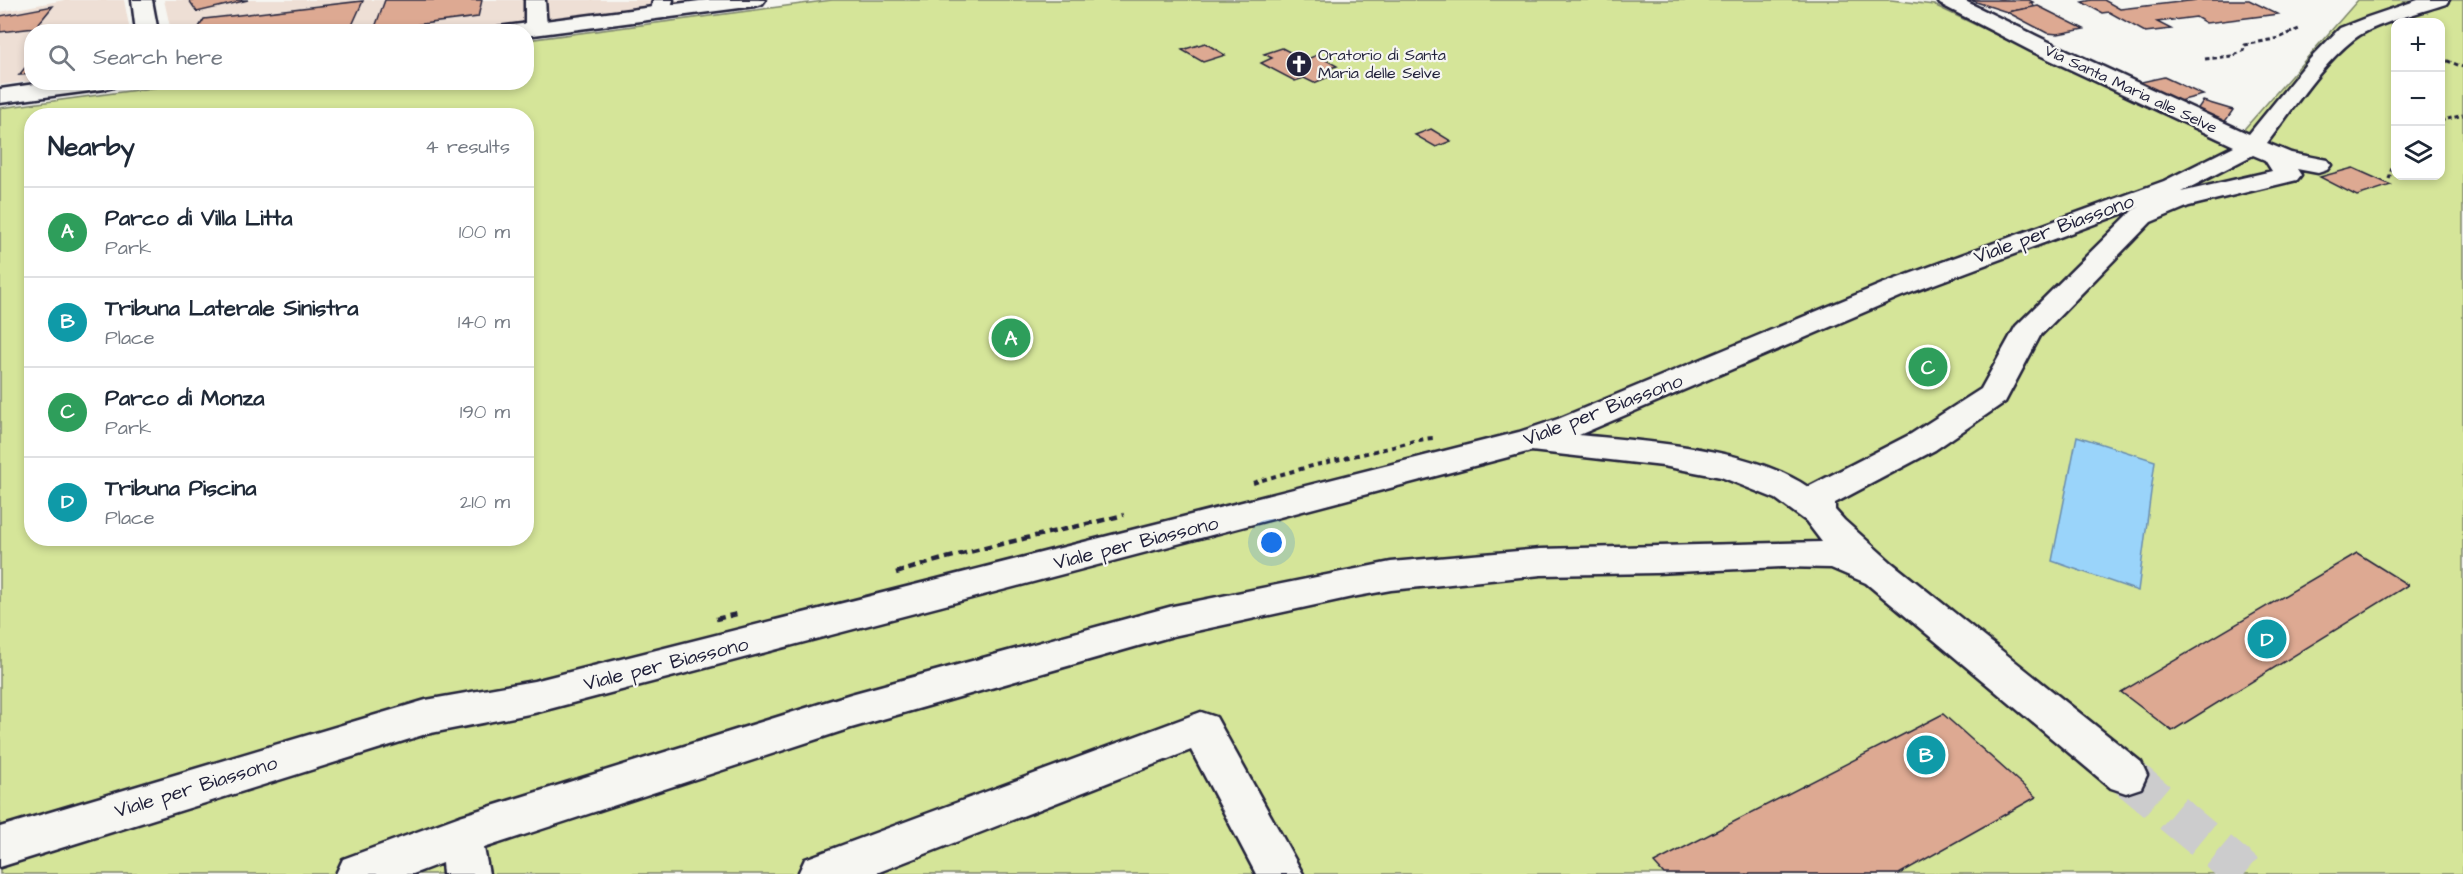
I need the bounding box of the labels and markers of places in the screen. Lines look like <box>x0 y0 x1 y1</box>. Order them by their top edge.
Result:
place label: Oratorio di Santa Maria delle Selve <box>1318 44 1446 84</box>
church icon: Oratorio di Santa Maria delle Selve <box>1284 49 1314 79</box>
pin: A <box>992 316 1030 360</box>
pin: C <box>1908 344 1948 389</box>
pin: D <box>2248 616 2286 662</box>
pin: B <box>1906 732 1946 777</box>

